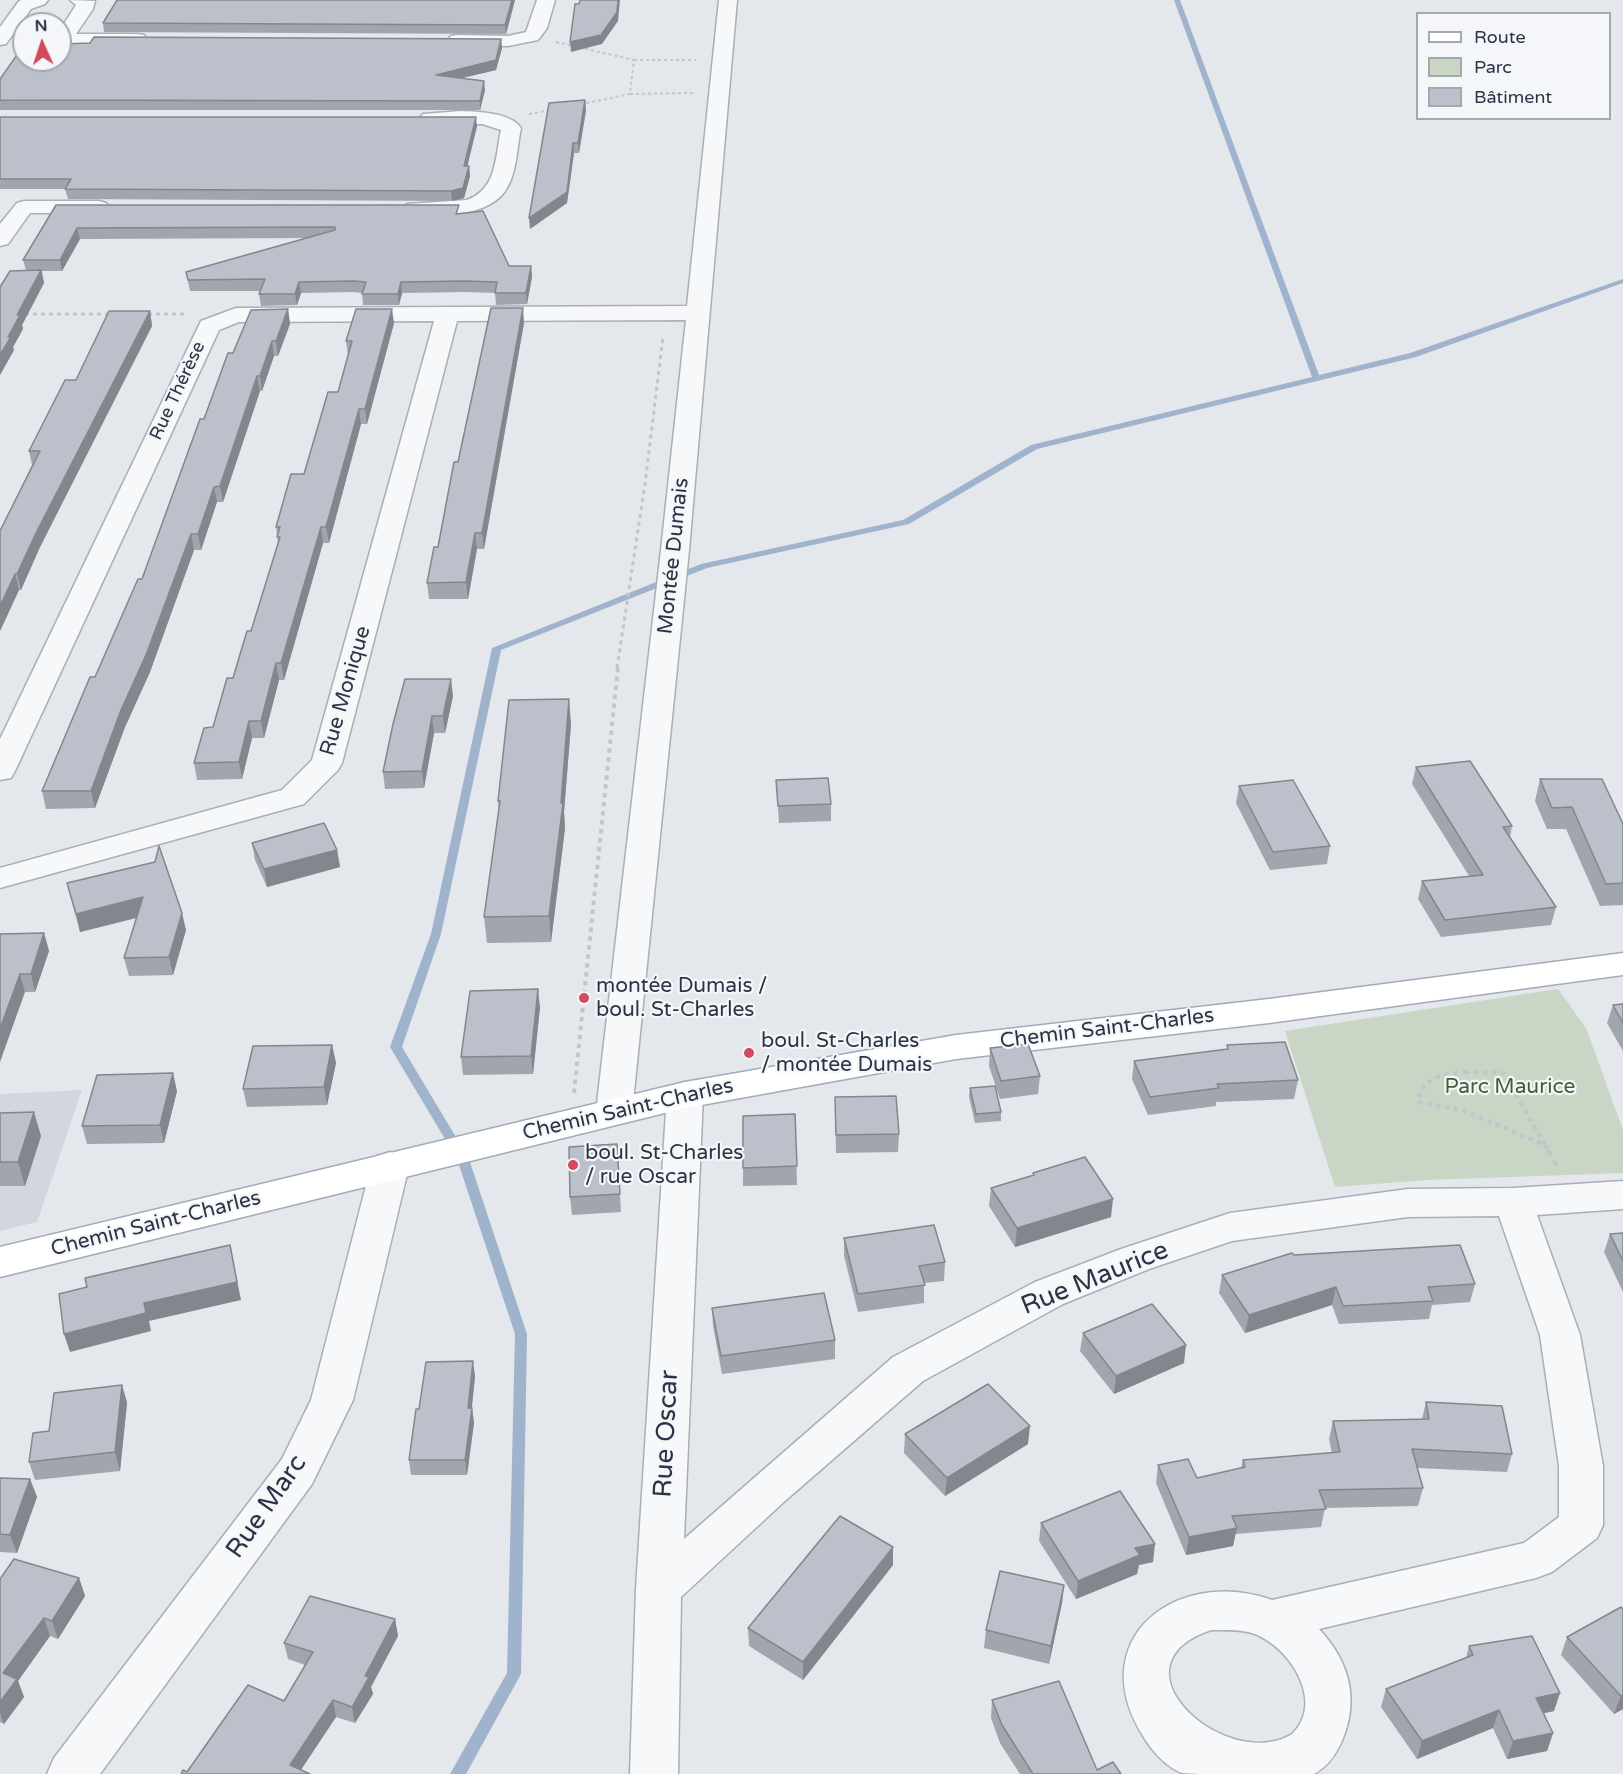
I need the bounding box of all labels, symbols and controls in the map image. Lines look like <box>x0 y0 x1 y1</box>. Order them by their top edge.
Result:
north arrow <box>12 12 72 72</box>
legend <box>1416 12 1611 120</box>
text: N <box>34 16 48 36</box>
text: Route <box>1474 26 1526 48</box>
text: Parc <box>1474 56 1512 78</box>
text: Bâtiment <box>1474 86 1552 108</box>
street label: Rue Thérèse <box>146 338 210 444</box>
street label: Montée Dumais <box>653 477 695 635</box>
street label: Rue Monique <box>315 623 377 759</box>
place label: montée Dumais / boul. St-Charles <box>596 973 767 1023</box>
marker: montée Dumais / boul. St-Charles <box>577 991 591 1005</box>
street label: Chemin Saint-Charles <box>998 1003 1216 1055</box>
place label: boul. St-Charles / montée Dumais <box>761 1028 932 1078</box>
marker: boul. St-Charles / montée Dumais <box>742 1046 756 1060</box>
street label: Chemin Saint-Charles <box>520 1073 736 1147</box>
park label: Parc Maurice <box>1445 1074 1575 1100</box>
place label: boul. St-Charles / rue Oscar <box>585 1140 743 1190</box>
marker: boul. St-Charles / rue Oscar <box>566 1158 580 1172</box>
street label: Chemin Saint-Charles <box>48 1186 264 1262</box>
street label: Rue Maurice <box>1017 1235 1173 1323</box>
street label: Rue Oscar <box>648 1369 686 1499</box>
street label: Rue Marc <box>220 1449 314 1565</box>

